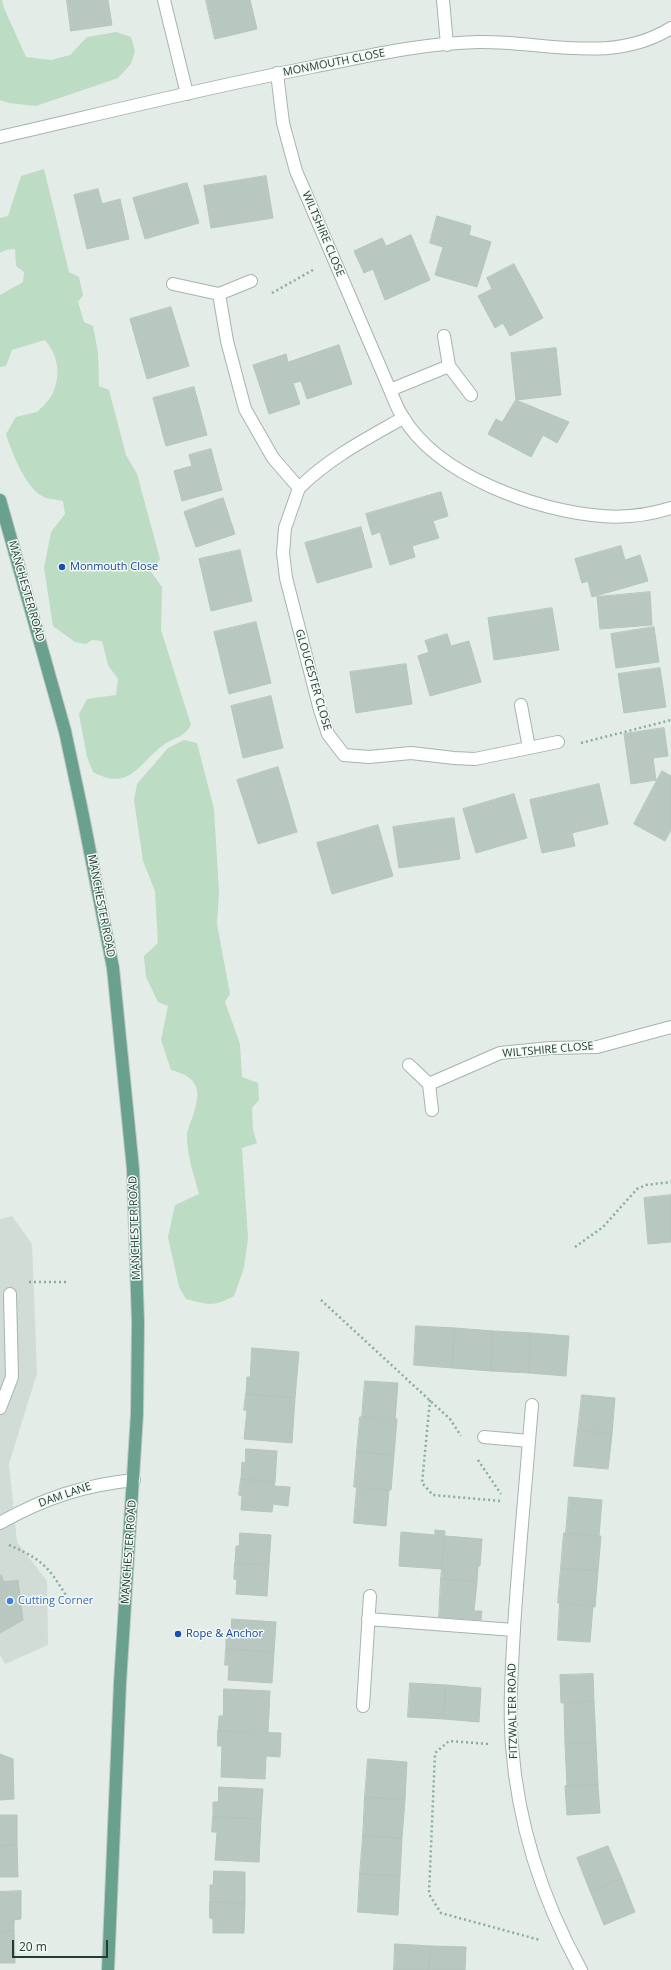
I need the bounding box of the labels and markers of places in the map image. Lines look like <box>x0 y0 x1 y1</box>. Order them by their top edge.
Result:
place label: Monmouth Close <box>70 560 158 574</box>
marker: Monmouth Close <box>57 562 67 572</box>
place label: Cutting Corner <box>18 1594 93 1608</box>
marker: Cutting Corner <box>5 1596 15 1606</box>
place label: Rope & Anchor <box>186 1627 263 1641</box>
marker: Rope & Anchor <box>173 1629 183 1639</box>

